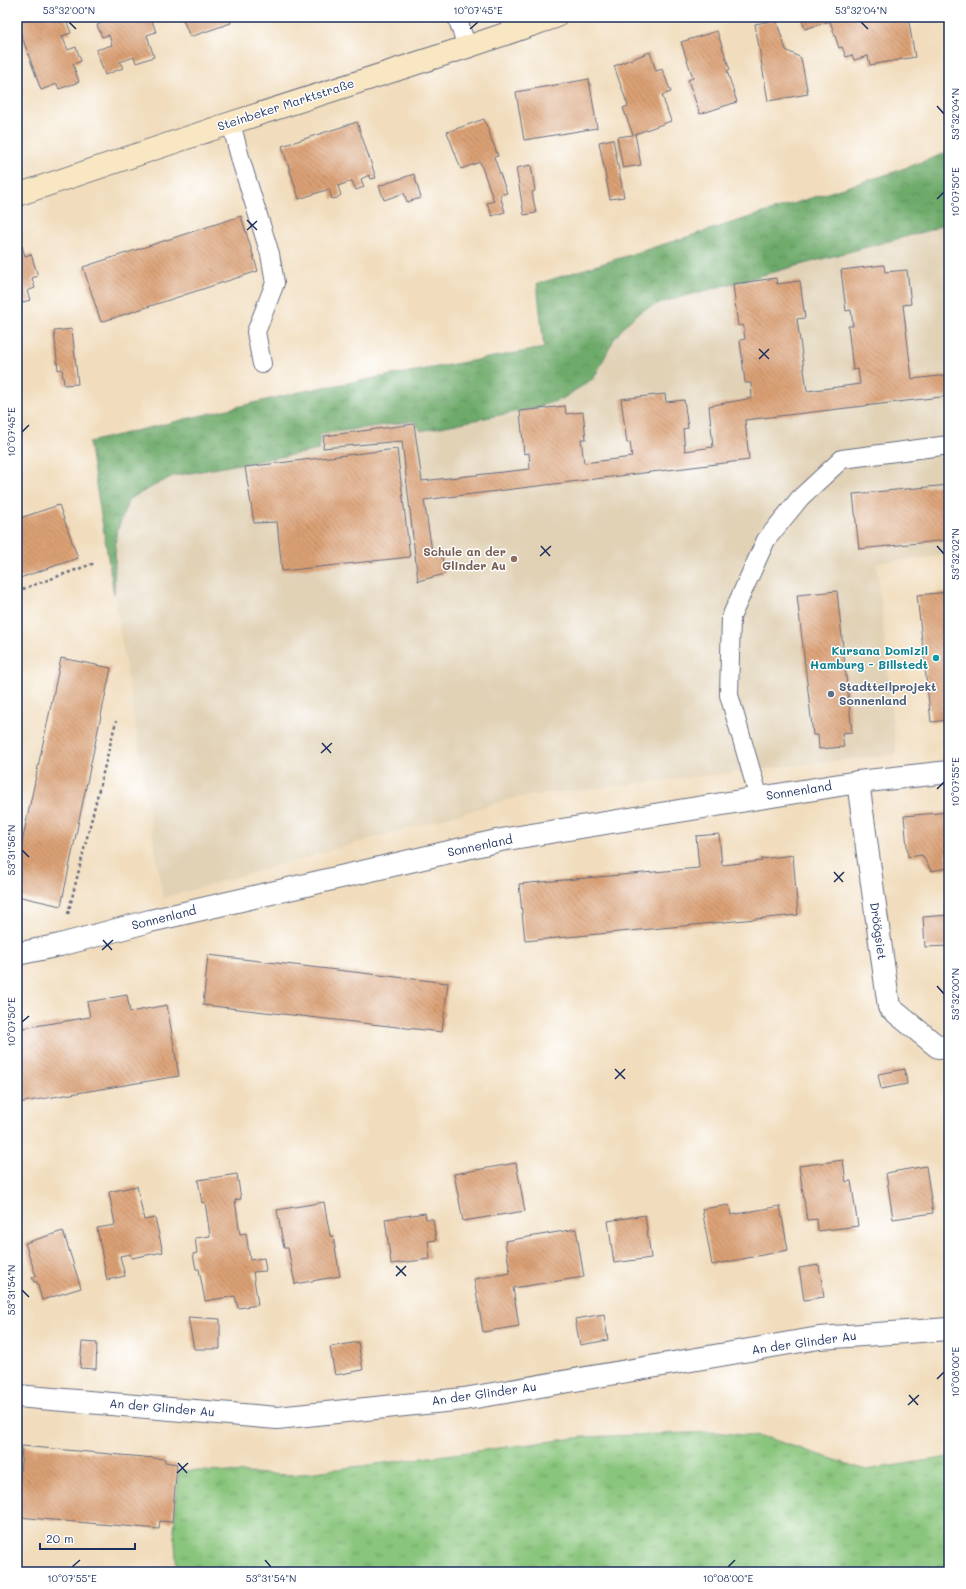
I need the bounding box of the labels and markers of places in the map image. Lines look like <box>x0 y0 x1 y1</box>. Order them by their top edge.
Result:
place label: Schule an der Glinder Au <box>423 543 506 573</box>
marker: Schule an der Glinder Au <box>509 554 519 564</box>
place label: Kursana Domizil Hamburg - Billstedt <box>810 642 928 672</box>
marker: Kursana Domizil Hamburg - Billstedt <box>931 653 941 663</box>
place label: Stadtteilprojekt Sonnenland <box>839 678 936 708</box>
marker: Stadtteilprojekt Sonnenland <box>826 689 836 699</box>

